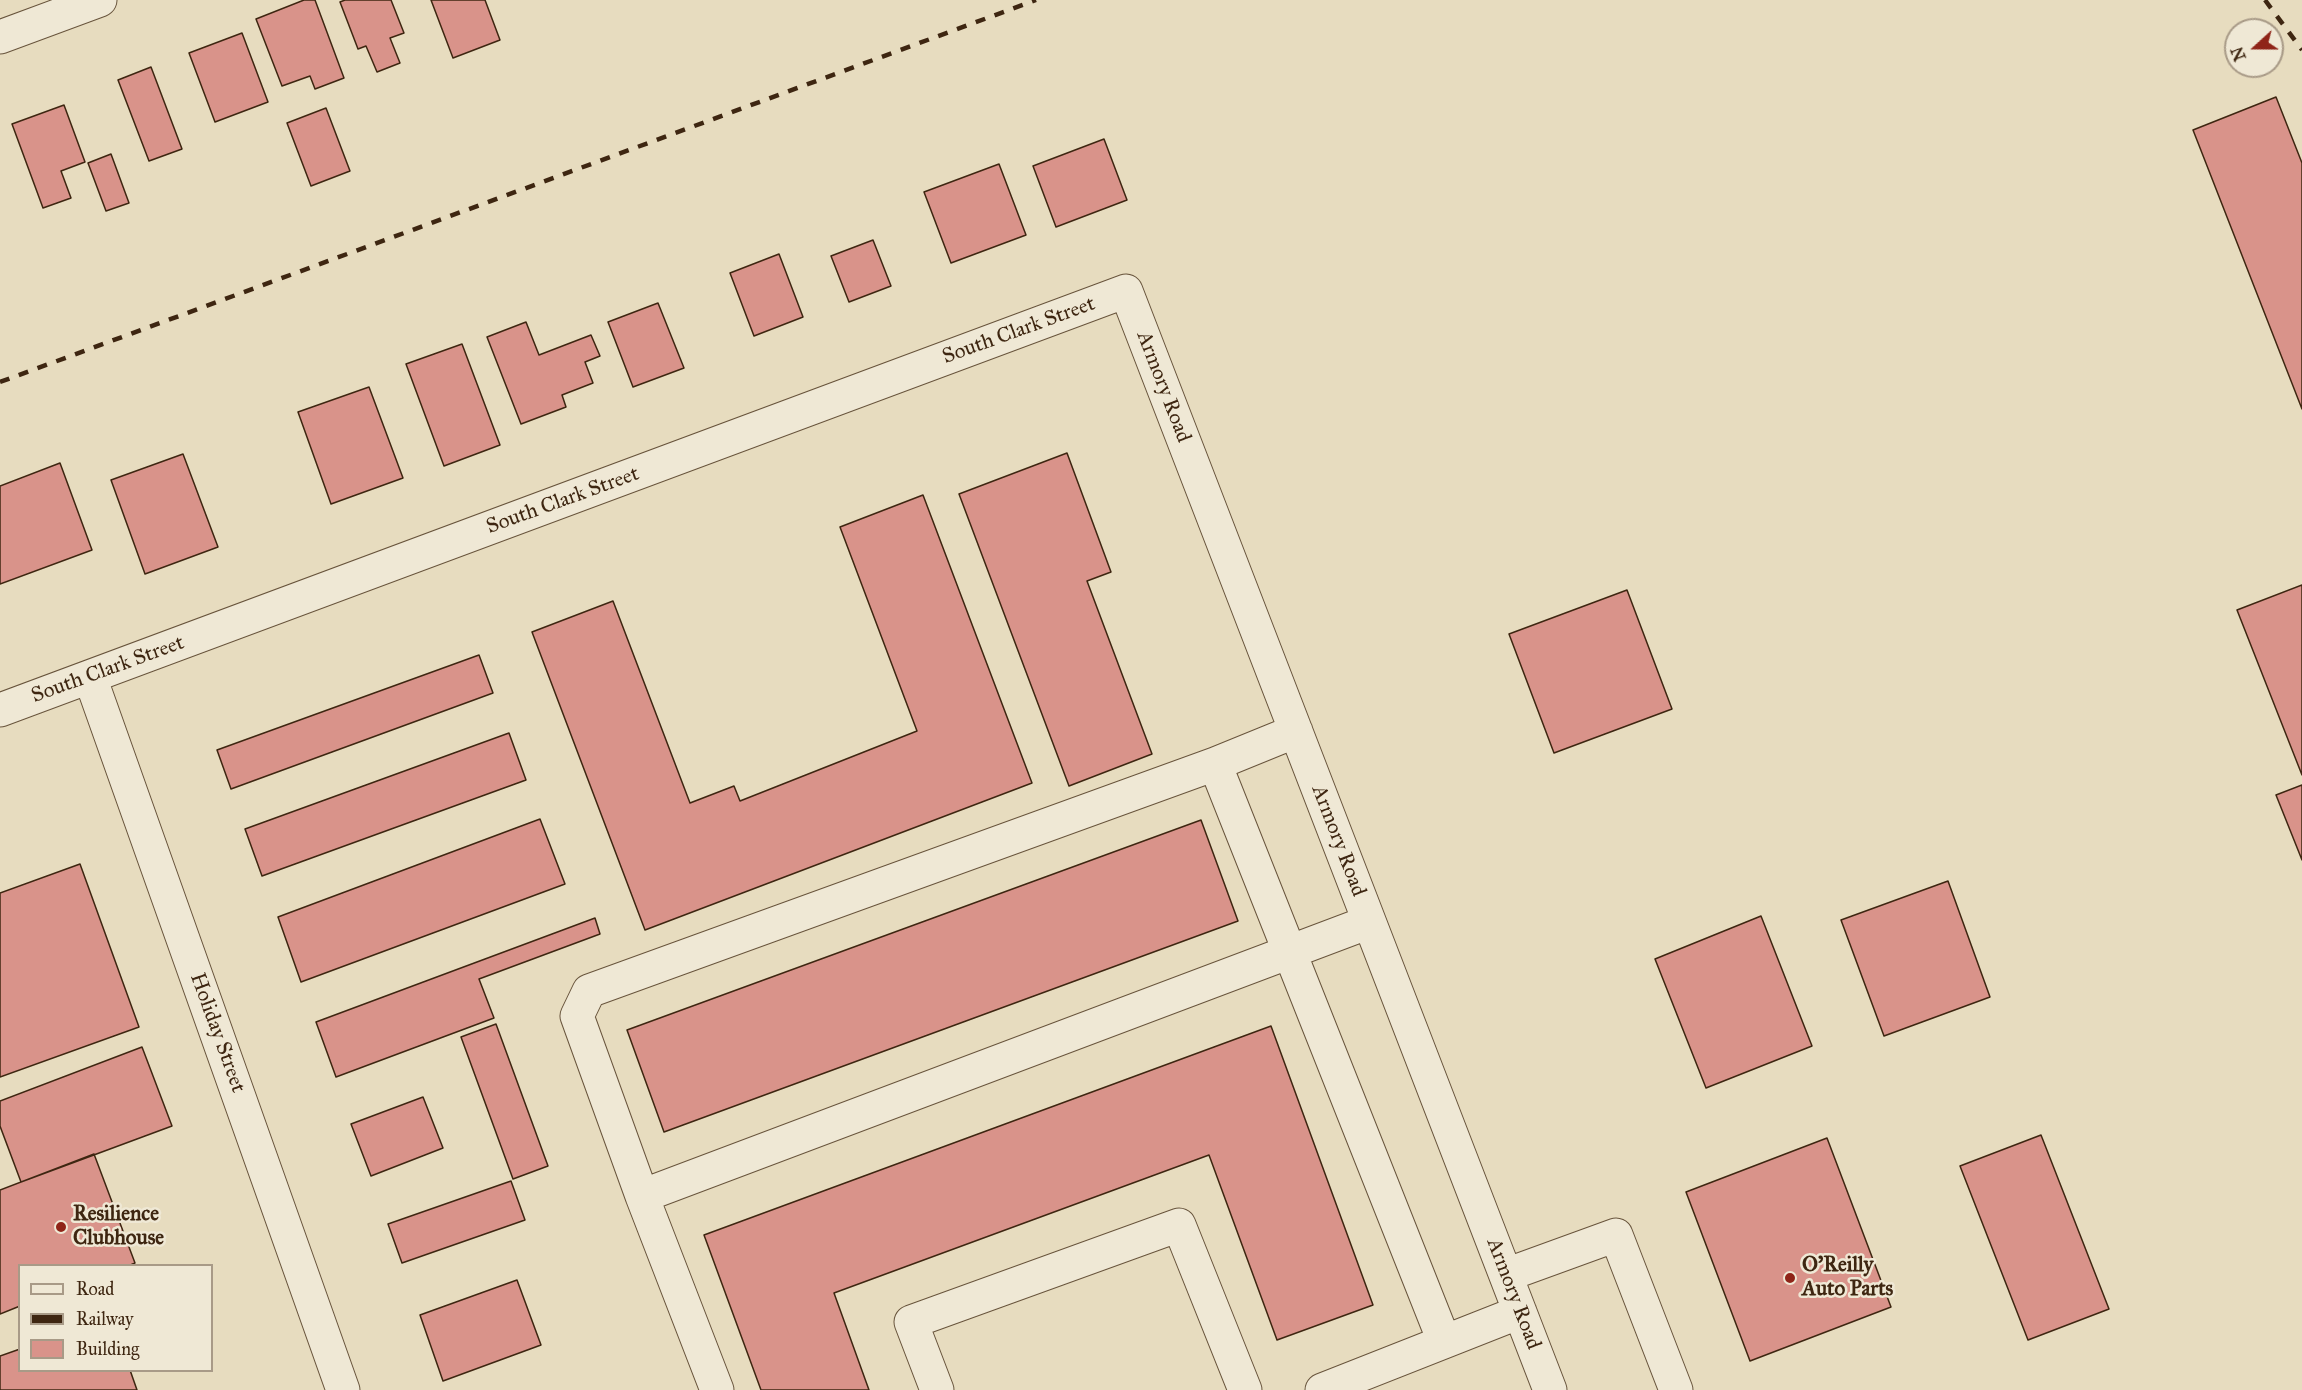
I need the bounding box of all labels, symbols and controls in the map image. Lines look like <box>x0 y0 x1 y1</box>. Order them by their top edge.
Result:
north arrow <box>2224 18 2284 78</box>
text: N <box>2227 44 2250 64</box>
street label: South Clark Street <box>939 292 1099 370</box>
street label: Armory Road <box>1130 328 1196 446</box>
street label: South Clark Street <box>483 462 643 540</box>
street label: South Clark Street <box>28 631 188 709</box>
street label: Armory Road <box>1305 782 1371 900</box>
street label: Holiday Street <box>184 970 250 1096</box>
place label: Resilience Clubhouse <box>73 1202 164 1252</box>
marker: Resilience Clubhouse <box>54 1220 68 1234</box>
street label: Armory Road <box>1480 1235 1546 1353</box>
place label: O'Reilly Auto Parts <box>1802 1253 1893 1303</box>
legend <box>18 1264 213 1372</box>
marker: O'Reilly Auto Parts <box>1783 1271 1797 1285</box>
text: Road <box>76 1278 114 1300</box>
text: Railway <box>76 1308 133 1330</box>
text: Building <box>76 1338 139 1360</box>

